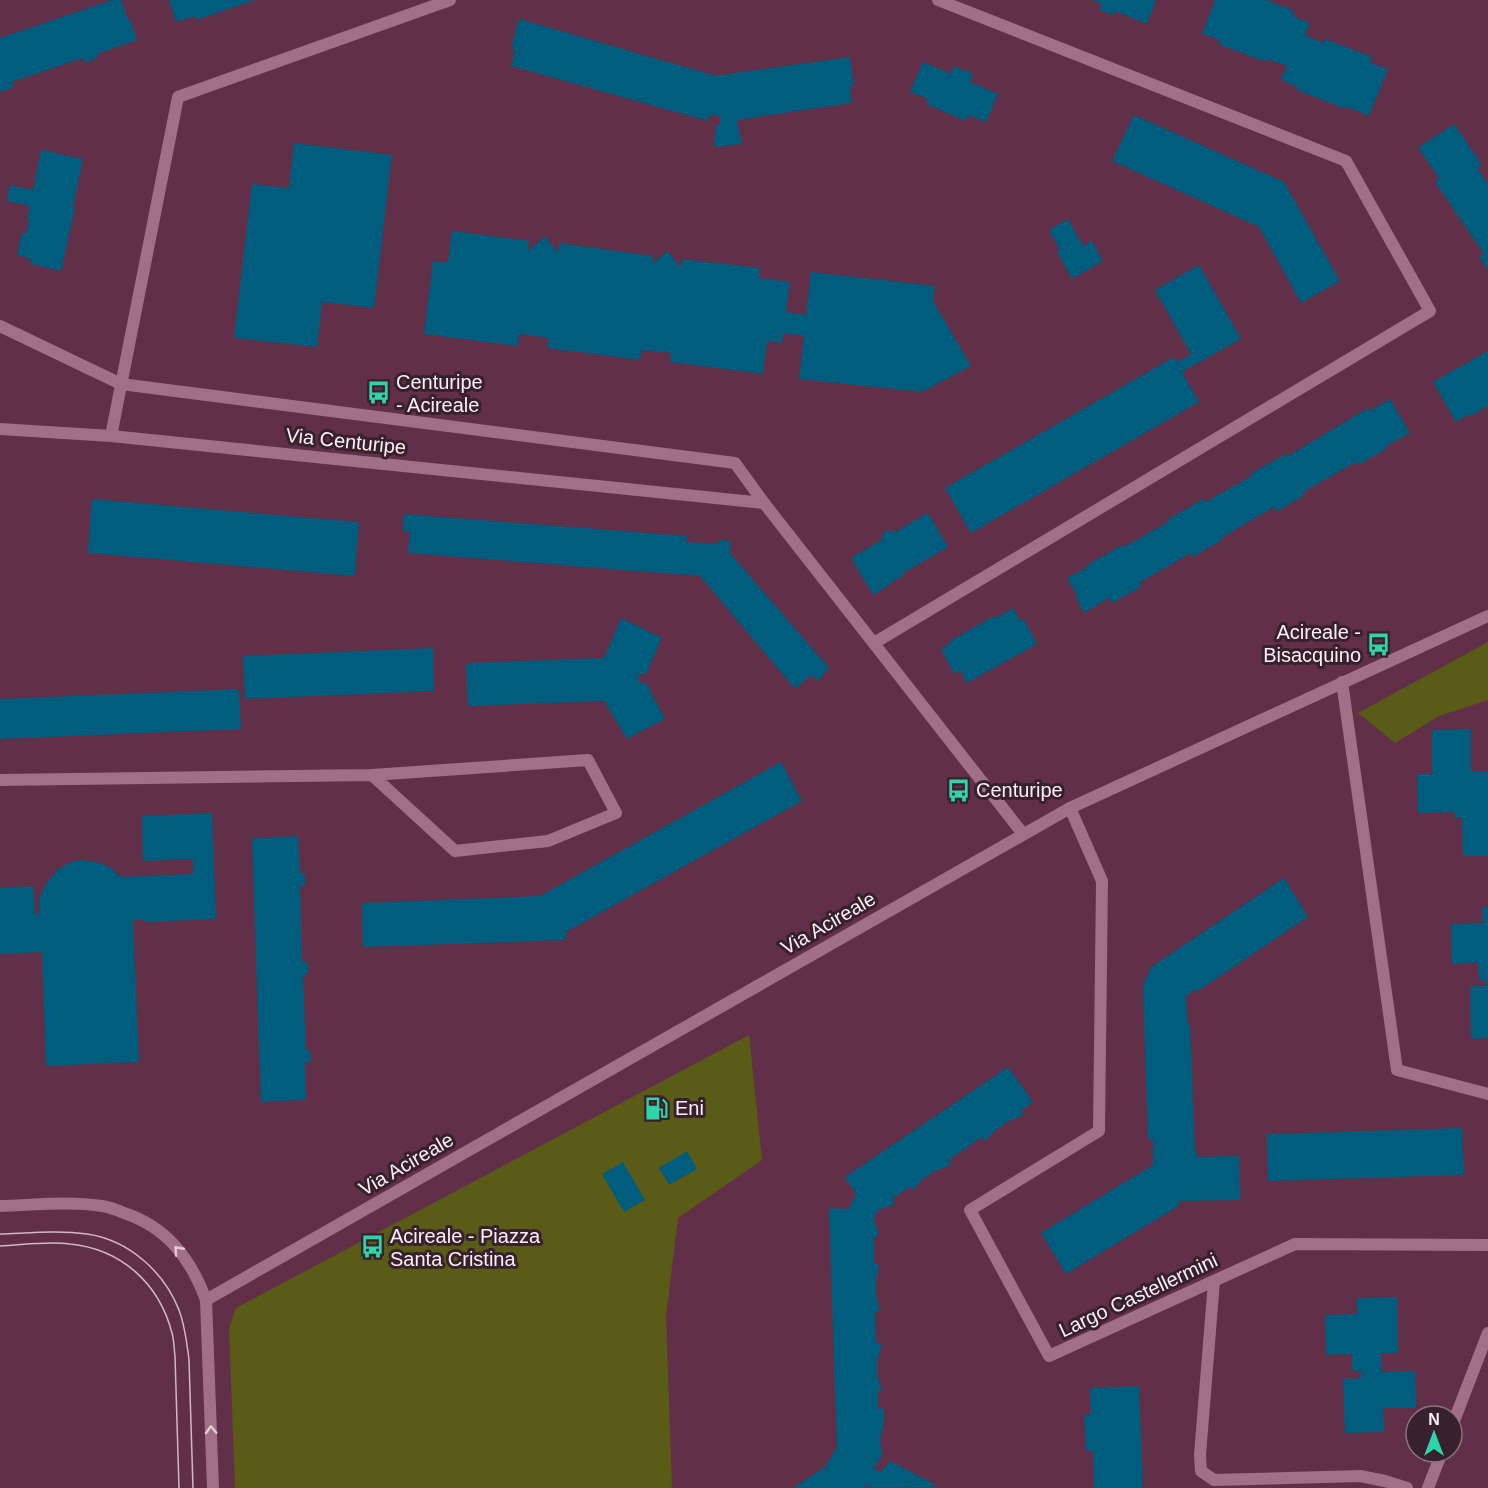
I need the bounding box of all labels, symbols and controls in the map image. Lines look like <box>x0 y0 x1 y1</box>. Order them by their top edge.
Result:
place label: Centuripe - Acireale <box>396 371 483 416</box>
bus stop icon: Centuripe - Acireale <box>365 380 391 406</box>
street label: Via Centuripe <box>285 424 407 458</box>
place label: Acireale - Bisacquino <box>1263 621 1361 666</box>
bus stop icon: Acireale - Bisacquino <box>1366 631 1392 657</box>
bus stop icon: Centuripe <box>945 777 971 803</box>
place label: Centuripe <box>976 779 1063 801</box>
street label: Via Acireale <box>777 887 879 959</box>
fuel station icon: Eni <box>644 1095 670 1121</box>
place label: Eni <box>675 1097 704 1119</box>
street label: Via Acireale <box>355 1128 457 1200</box>
place label: Acireale - Piazza Santa Cristina <box>390 1225 541 1270</box>
bus stop icon: Acireale - Piazza Santa Cristina <box>359 1234 385 1260</box>
one-way arrow <box>174 1246 185 1256</box>
street label: Largo Castellermini <box>1055 1249 1221 1341</box>
north arrow <box>1404 1404 1464 1464</box>
text: N <box>1428 1411 1440 1428</box>
one-way arrow <box>204 1425 217 1434</box>

